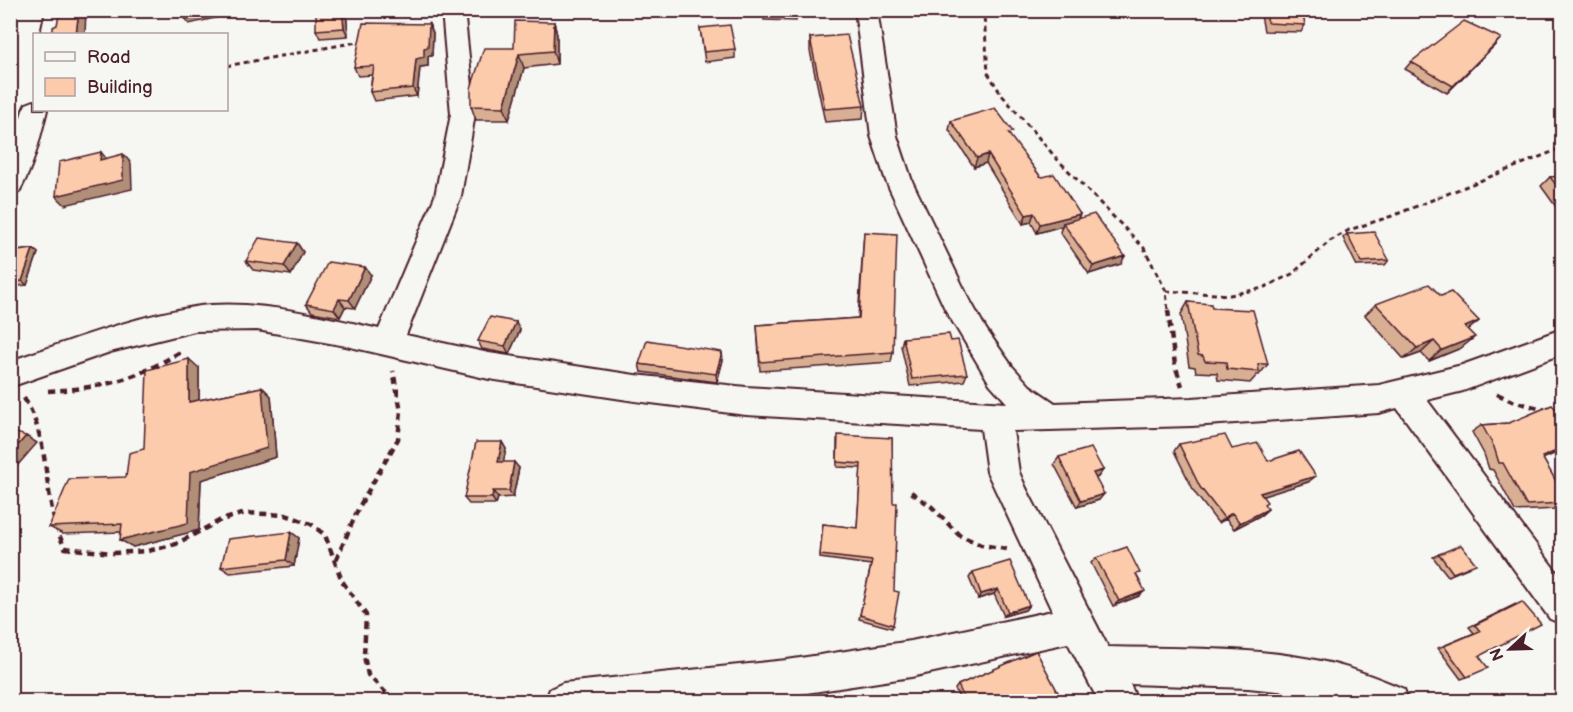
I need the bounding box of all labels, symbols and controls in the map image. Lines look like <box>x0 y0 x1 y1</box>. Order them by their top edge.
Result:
legend <box>33 33 228 111</box>
text: Road <box>87 47 131 68</box>
text: Building <box>87 77 153 98</box>
north arrow <box>1480 619 1540 679</box>
text: N <box>1486 645 1509 663</box>

